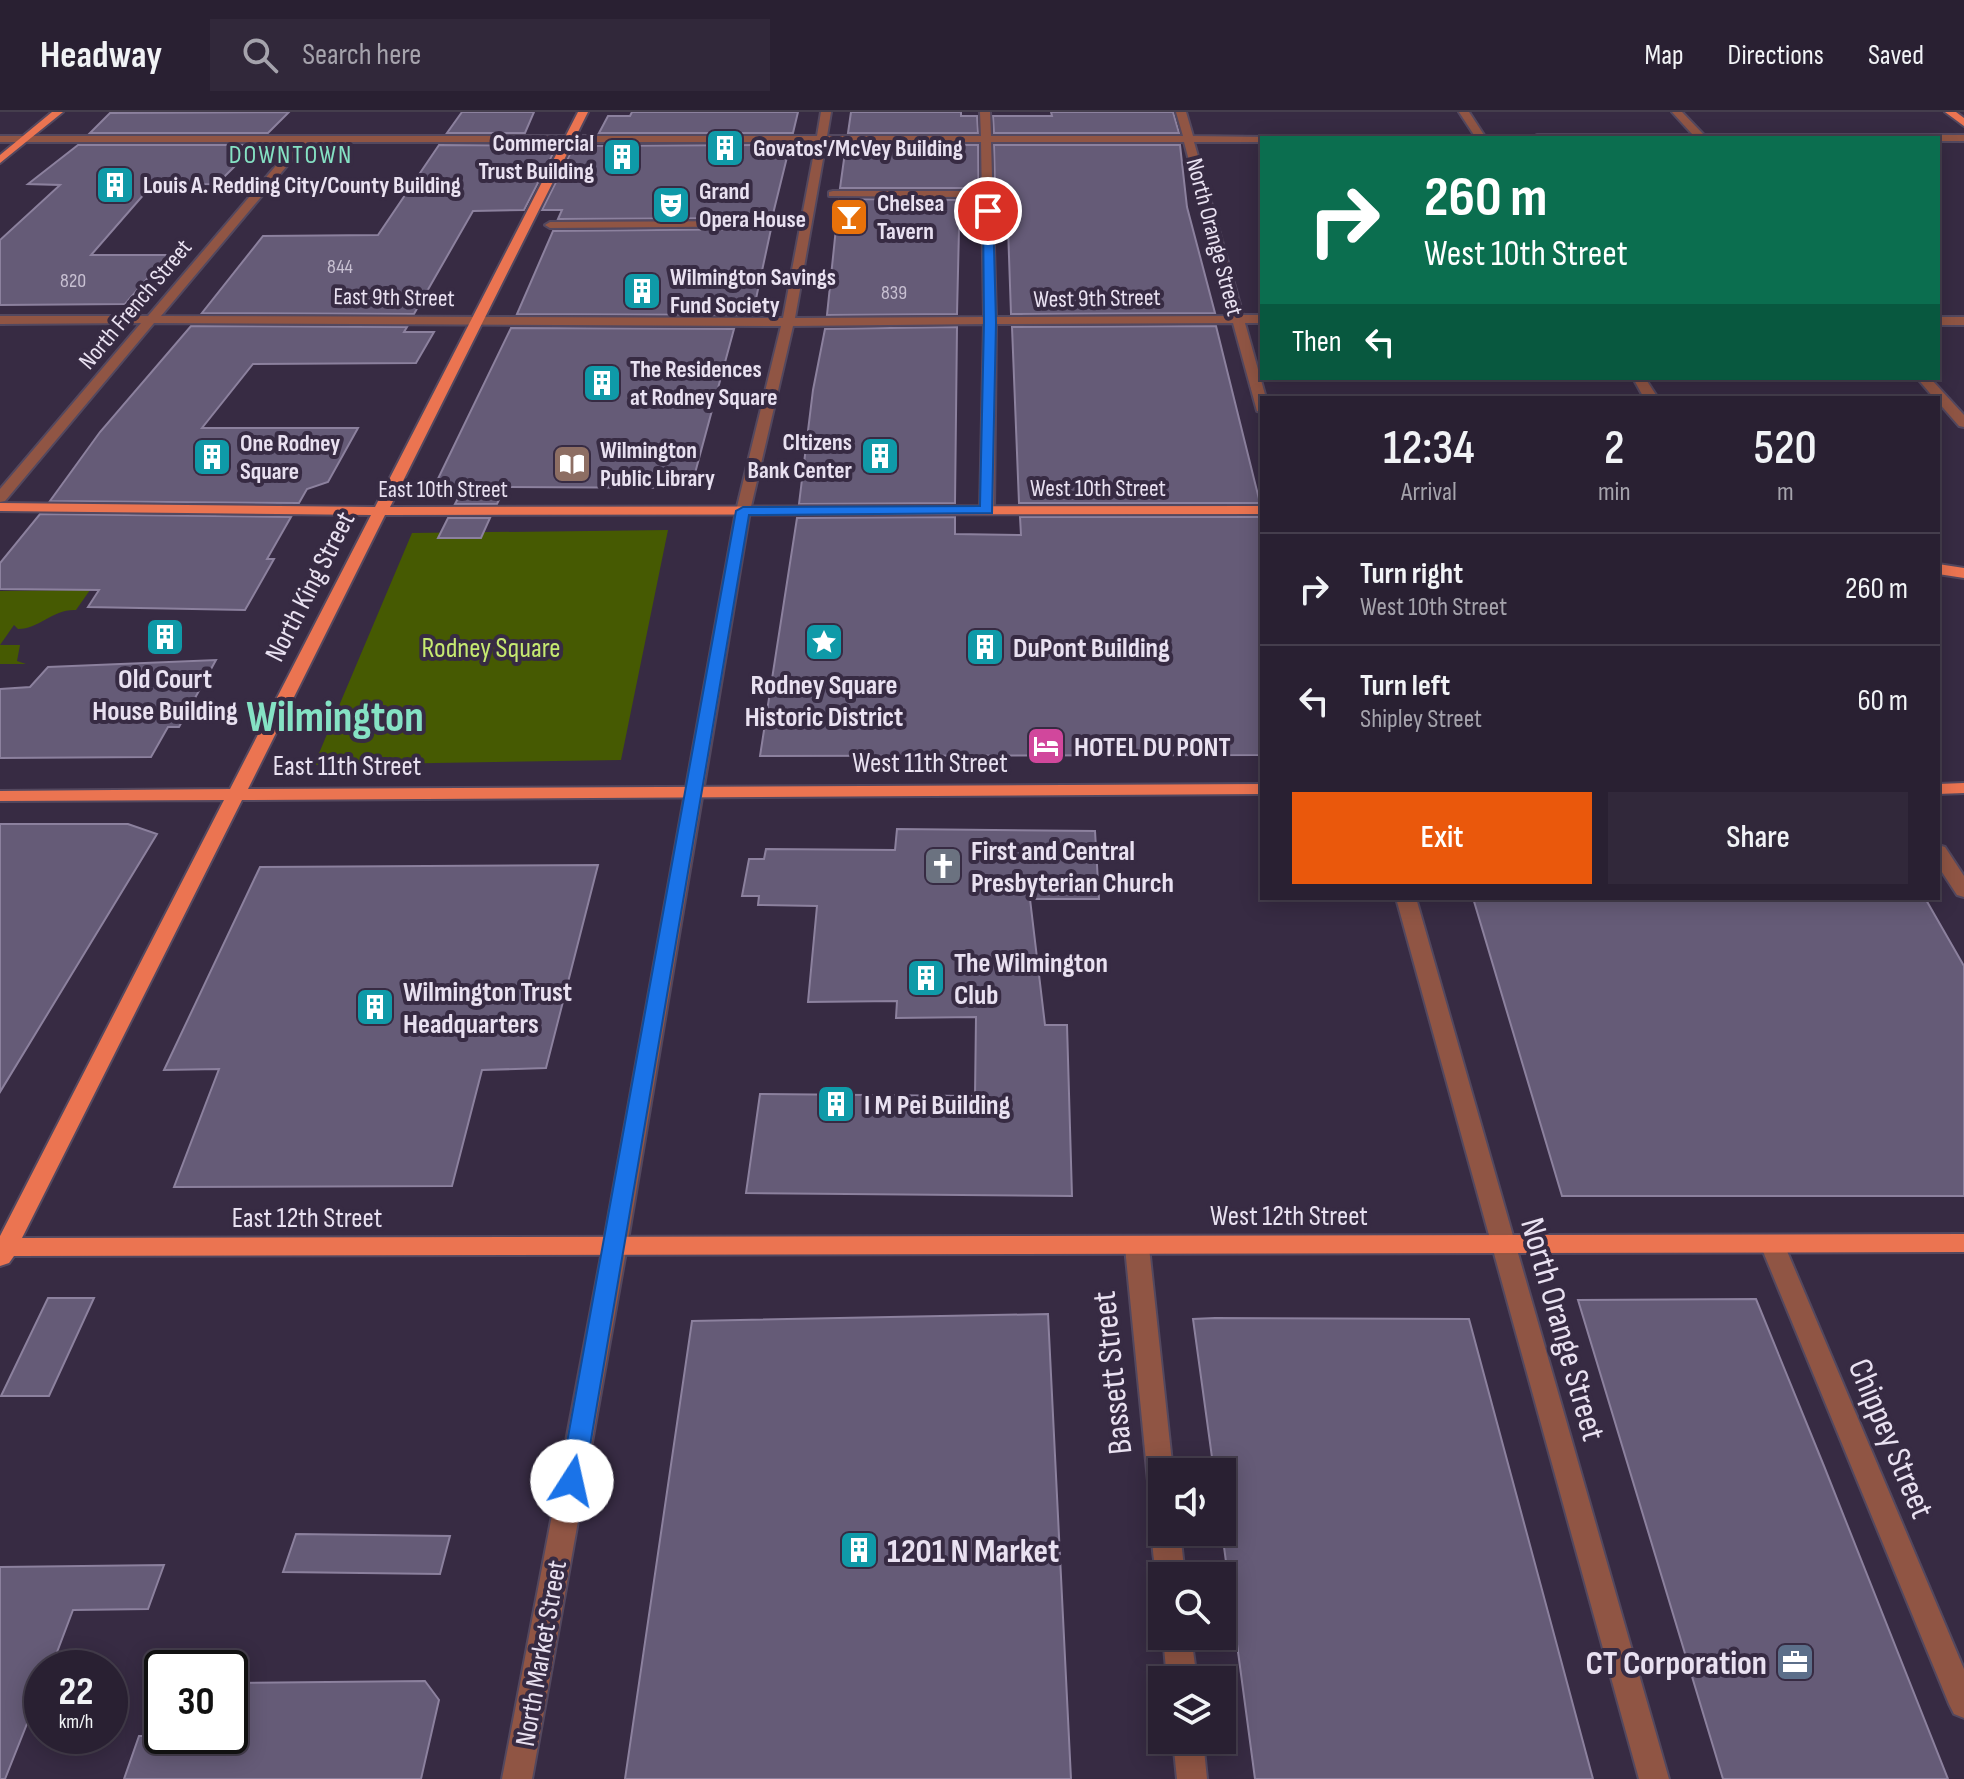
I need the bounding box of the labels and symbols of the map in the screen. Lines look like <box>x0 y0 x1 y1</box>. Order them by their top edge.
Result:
building icon: Govatos'/McVey Building <box>704 127 746 169</box>
place label: Commercial Trust Building <box>478 129 594 186</box>
place label: Govatos'/McVey Building <box>753 134 963 163</box>
building icon: Commercial Trust Building <box>601 136 643 178</box>
district label: DOWNTOWN <box>229 140 353 171</box>
street label: North Orange Street <box>1180 155 1250 319</box>
building icon: Louis A. Redding City/County Building <box>94 164 136 206</box>
place label: Louis A. Redding City/County Building <box>143 171 461 200</box>
place label: Grand Opera House <box>699 177 806 234</box>
pin <box>954 177 1022 245</box>
theatre icon: Grand Opera House <box>650 184 692 226</box>
place label: Chelsea Tavern <box>877 189 944 246</box>
bar icon: Chelsea Tavern <box>828 196 870 238</box>
street label: North French Street <box>73 233 198 375</box>
house number: 844 <box>327 255 353 279</box>
place label: Wilmington Savings Fund Society <box>670 263 836 320</box>
house number: 820 <box>60 269 86 293</box>
building icon: Wilmington Savings Fund Society <box>621 270 663 312</box>
house number: 839 <box>881 281 907 305</box>
street label: East 9th Street <box>333 282 455 313</box>
street label: West 9th Street <box>1033 283 1161 314</box>
place label: The Residences at Rodney Square <box>630 355 777 412</box>
building icon: The Residences at Rodney Square <box>581 362 623 404</box>
place label: CItizens Bank Center <box>747 428 853 485</box>
place label: One Rodney Square <box>240 429 340 486</box>
building icon: CItizens Bank Center <box>859 435 901 477</box>
building icon: One Rodney Square <box>191 436 233 478</box>
place label: Wilmington Public Library <box>600 436 715 493</box>
library icon: Wilmington Public Library <box>551 443 593 485</box>
street label: West 10th Street <box>1030 474 1166 503</box>
street label: East 10th Street <box>378 475 508 504</box>
street label: North King Street <box>258 506 362 667</box>
building icon: Old Court House Building <box>144 616 186 658</box>
place icon: Rodney Square Historic District <box>803 621 845 663</box>
building icon: DuPont Building <box>964 626 1006 668</box>
park label: Rodney Square <box>421 632 561 665</box>
place label: DuPont Building <box>1013 632 1170 665</box>
place label: Old Court House Building <box>92 663 238 728</box>
place label: Rodney Square Historic District <box>745 669 903 734</box>
district label: Wilmington <box>246 691 424 744</box>
hotel icon: HOTEL DU PONT <box>1025 725 1067 767</box>
place label: HOTEL DU PONT <box>1074 731 1231 764</box>
street label: West 11th Street <box>852 747 1008 780</box>
street label: East 11th Street <box>273 750 421 783</box>
place label: First and Central Presbyterian Church <box>971 835 1174 900</box>
church icon: First and Central Presbyterian Church <box>922 845 964 887</box>
place label: The Wilmington Club <box>954 947 1108 1012</box>
building icon: The Wilmington Club <box>905 957 947 999</box>
place label: Wilmington Trust Headquarters <box>403 976 572 1041</box>
building icon: Wilmington Trust Headquarters <box>354 986 396 1028</box>
building icon: I M Pei Building <box>815 1083 857 1125</box>
place label: I M Pei Building <box>864 1089 1011 1122</box>
street label: West 12th Street <box>1210 1200 1368 1233</box>
street label: East 12th Street <box>232 1202 382 1235</box>
street label: North Orange Street <box>1511 1213 1614 1446</box>
street label: Bassett Street <box>1084 1289 1141 1456</box>
street label: Chippey Street <box>1839 1353 1943 1524</box>
position arrow <box>530 1439 614 1523</box>
building icon: 1201 N Market <box>838 1529 880 1571</box>
place label: 1201 N Market <box>887 1531 1059 1572</box>
street label: North Market Street <box>509 1558 574 1749</box>
office icon: CT Corporation <box>1774 1641 1816 1683</box>
place label: CT Corporation <box>1585 1643 1767 1684</box>
speed limit sign: 30 <box>144 1650 248 1754</box>

